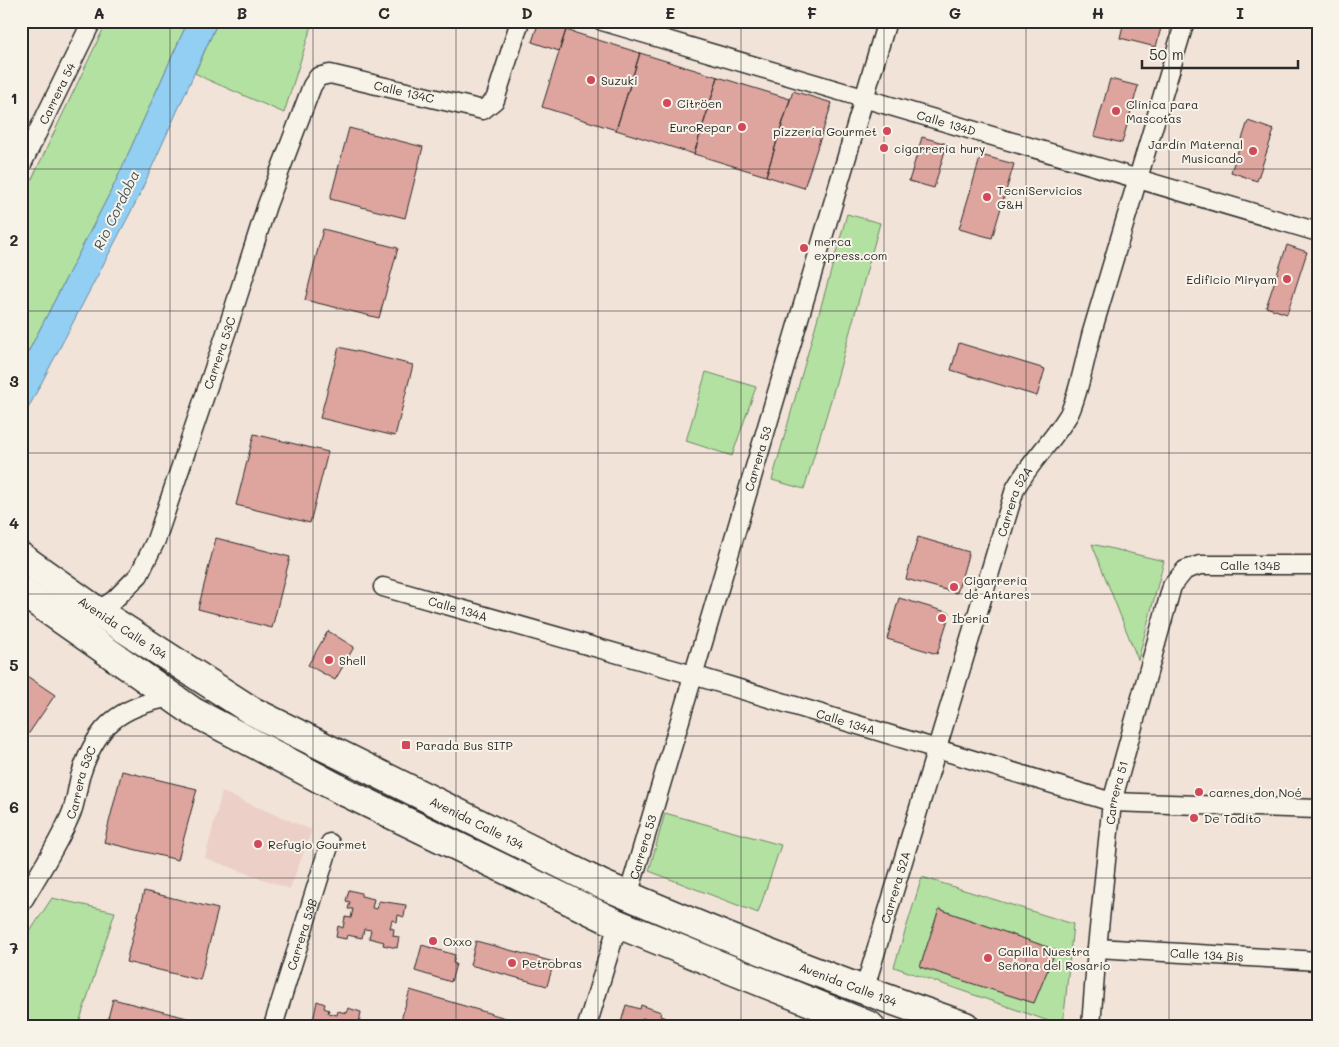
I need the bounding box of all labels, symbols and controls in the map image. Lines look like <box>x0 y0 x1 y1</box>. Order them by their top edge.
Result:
text: A <box>93 2 105 23</box>
text: B <box>237 2 247 23</box>
text: C <box>378 2 390 23</box>
text: D <box>521 2 533 23</box>
text: E <box>665 2 675 23</box>
text: F <box>807 2 817 23</box>
text: G <box>949 2 961 23</box>
text: H <box>1092 2 1104 23</box>
text: I <box>1236 2 1244 23</box>
scale bar <box>1142 38 1298 70</box>
text: 50 m <box>1149 44 1184 64</box>
street label: Carrera 54 <box>35 60 79 127</box>
place label: Suzuki <box>601 72 638 88</box>
marker: Suzuki <box>585 74 597 86</box>
street label: Calle 134C <box>372 77 436 106</box>
text: 1 <box>10 87 18 108</box>
place label: Citröen <box>677 95 722 111</box>
place label: Clínica para Mascotas <box>1126 96 1198 126</box>
marker: Citröen <box>661 97 673 109</box>
marker: Clínica para Mascotas <box>1110 105 1122 117</box>
street label: Calle 134D <box>915 106 978 139</box>
place label: EuroRepar <box>669 119 732 135</box>
marker: EuroRepar <box>736 121 748 133</box>
place label: pizzería Gourmet <box>773 123 877 139</box>
marker: pizzería Gourmet <box>881 125 893 137</box>
place label: Jardín Maternal Musicando <box>1148 136 1243 166</box>
place label: cigarrería hury <box>894 140 985 156</box>
marker: cigarrería hury <box>878 142 890 154</box>
marker: Jardín Maternal Musicando <box>1247 145 1259 157</box>
water label: Rio Cordoba <box>89 167 143 253</box>
place label: TecniServicios G&H <box>997 182 1083 212</box>
marker: TecniServicios G&H <box>981 191 993 203</box>
text: 2 <box>10 229 19 250</box>
place label: merca express.com <box>814 233 887 263</box>
marker: merca express.com <box>798 242 810 254</box>
place label: Edificio Miryam <box>1186 271 1277 287</box>
marker: Edificio Miryam <box>1281 273 1293 285</box>
street label: Carrera 53C <box>200 314 239 391</box>
text: 3 <box>9 370 19 391</box>
street label: Carrera 53 <box>740 424 775 493</box>
street label: Carrera 52A <box>993 463 1035 539</box>
text: 4 <box>9 512 19 533</box>
street label: Calle 134B <box>1220 557 1281 573</box>
place label: Cigarrería de Antares <box>964 572 1030 602</box>
marker: Cigarrería de Antares <box>948 581 960 593</box>
street label: Avenida Calle 134 <box>75 592 170 662</box>
street label: Calle 134A <box>426 592 490 624</box>
place label: Iberia <box>952 610 990 626</box>
marker: Iberia <box>936 612 948 624</box>
place label: Shell <box>339 652 366 668</box>
text: 5 <box>9 654 19 675</box>
marker: Shell <box>323 654 335 666</box>
street label: Calle 134A <box>814 705 877 738</box>
place label: Parada Bus SITP <box>416 737 513 753</box>
marker: Parada Bus SITP <box>400 739 412 751</box>
street label: Carrera 53C <box>62 743 100 822</box>
street label: Carrera 51 <box>1102 759 1131 825</box>
place label: carnes don Noé <box>1209 784 1302 800</box>
marker: carnes don Noé <box>1193 786 1205 798</box>
street label: Avenida Calle 134 <box>427 793 527 853</box>
text: 6 <box>9 796 19 817</box>
place label: De Todito <box>1204 810 1261 826</box>
marker: De Todito <box>1188 812 1200 824</box>
street label: Carrera 53 <box>625 813 660 881</box>
place label: Refugio Gourmet <box>268 836 367 852</box>
marker: Refugio Gourmet <box>252 838 264 850</box>
street label: Carrera 52A <box>877 849 914 925</box>
street label: Carrera 53B <box>283 896 320 972</box>
place label: Oxxo <box>443 933 472 949</box>
marker: Oxxo <box>427 935 439 947</box>
text: 7 <box>10 937 19 958</box>
place label: Capilla Nuestra Señora del Rosario <box>998 943 1110 973</box>
street label: Calle 134 Bis <box>1170 944 1244 965</box>
marker: Capilla Nuestra Señora del Rosario <box>982 952 994 964</box>
place label: Petrobras <box>522 955 582 971</box>
marker: Petrobras <box>506 957 518 969</box>
street label: Avenida Calle 134 <box>797 958 899 1009</box>

